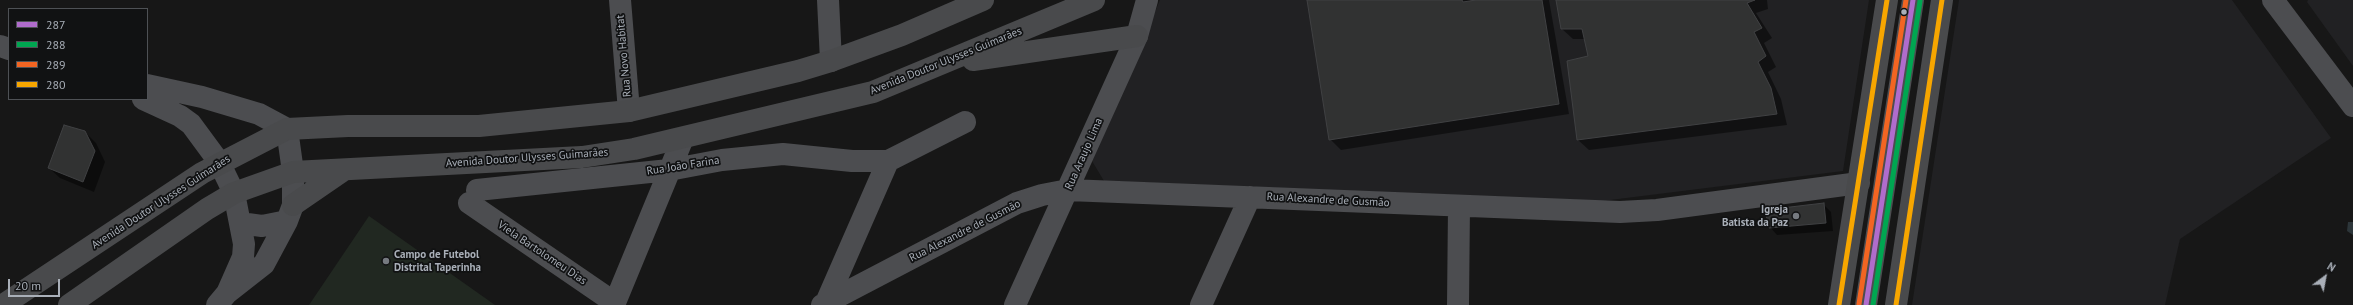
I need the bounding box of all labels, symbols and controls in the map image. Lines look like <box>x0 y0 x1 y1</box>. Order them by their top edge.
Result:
unlabelled marker <box>1899 7 1909 17</box>
legend <box>8 8 148 100</box>
street label: Rua Novo Habitat <box>614 14 634 98</box>
text: 287 <box>46 17 66 32</box>
street label: Avenida Doutor Ulysses Guimarães <box>868 24 1024 98</box>
text: 288 <box>46 37 66 52</box>
text: 289 <box>46 57 66 72</box>
text: 280 <box>46 77 66 92</box>
street label: Rua Araujo Lima <box>1062 116 1106 192</box>
street label: Avenida Doutor Ulysses Guimarães <box>445 146 609 170</box>
street label: Avenida Doutor Ulysses Guimarães <box>89 152 233 252</box>
street label: Rua João Farina <box>646 154 720 178</box>
street label: Rua Alexandre de Gusmão <box>1266 190 1390 210</box>
street label: Rua Alexandre de Gusmão <box>907 197 1023 265</box>
place label: Igreja Batista da Paz <box>1722 203 1788 229</box>
marker: Igreja Batista da Paz <box>1791 211 1801 221</box>
street label: Viela Bartolomeu Dias <box>495 218 589 288</box>
place label: Campo de Futebol Distrital Taperinha <box>394 248 481 274</box>
marker: Campo de Futebol Distrital Taperinha <box>381 256 391 266</box>
north arrow <box>2305 257 2345 297</box>
text: N <box>2325 259 2338 275</box>
scale bar <box>10 271 62 297</box>
text: 20 m <box>15 278 41 293</box>

